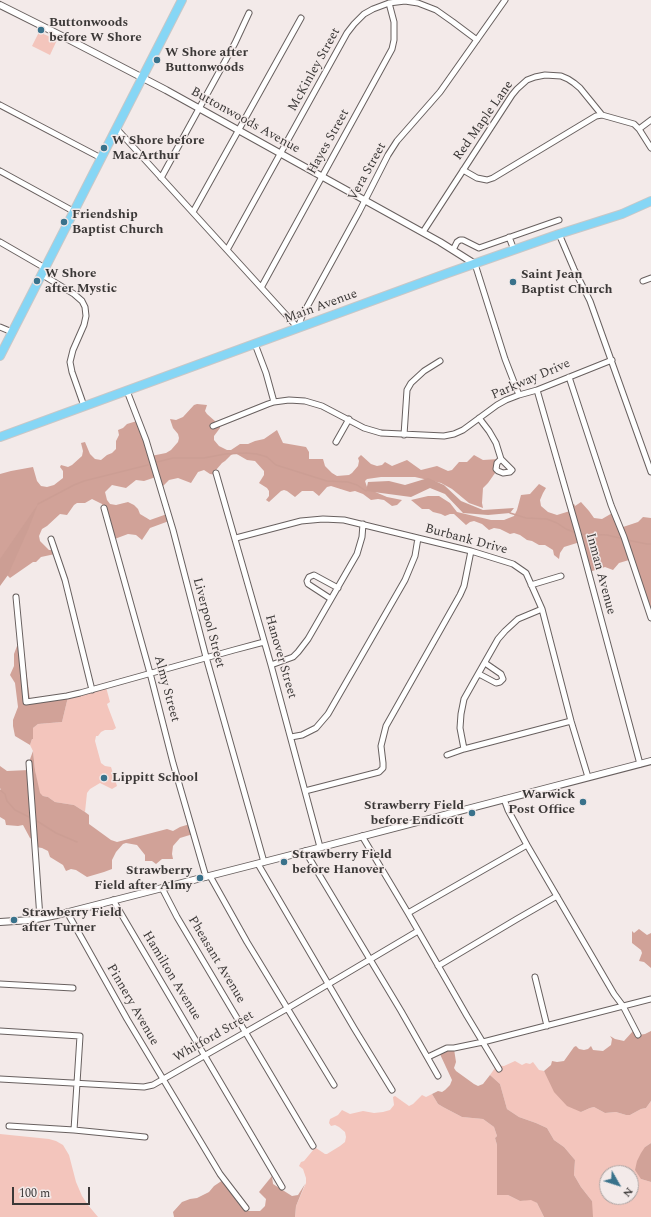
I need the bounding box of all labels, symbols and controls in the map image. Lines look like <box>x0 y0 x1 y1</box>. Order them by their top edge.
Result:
place label: Buttonwoods before W Shore <box>49 15 142 46</box>
marker: Buttonwoods before W Shore <box>36 25 46 35</box>
street label: McKinley Street <box>286 25 344 115</box>
place label: W Shore after Buttonwoods <box>165 45 248 76</box>
marker: W Shore after Buttonwoods <box>152 55 162 65</box>
street label: Red Maple Lane <box>451 78 517 164</box>
street label: Buttonwoods Avenue <box>188 84 302 158</box>
street label: Hayes Street <box>305 107 353 177</box>
place label: W Shore before MacArthur <box>112 133 205 164</box>
street label: Vera Street <box>346 140 390 204</box>
marker: W Shore before MacArthur <box>99 143 109 153</box>
place label: Friendship Baptist Church <box>72 207 164 238</box>
marker: Friendship Baptist Church <box>59 217 69 227</box>
place label: W Shore after Mystic <box>45 266 117 297</box>
place label: Saint Jean Baptist Church <box>521 267 613 298</box>
marker: W Shore after Mystic <box>32 276 42 286</box>
marker: Saint Jean Baptist Church <box>508 277 518 287</box>
street label: Main Avenue <box>282 287 360 327</box>
street label: Parkway Drive <box>489 356 573 404</box>
street label: Burbank Drive <box>423 522 509 558</box>
street label: Inman Avenue <box>582 531 618 617</box>
street label: Liverpool Street <box>188 576 228 670</box>
street label: Hanover Street <box>261 613 299 701</box>
street label: Almy Street <box>150 654 182 724</box>
place label: Lippitt School <box>112 770 198 786</box>
marker: Lippitt School <box>99 773 109 783</box>
place label: Warwick Post Office <box>508 787 575 818</box>
marker: Warwick Post Office <box>578 797 588 807</box>
place label: Strawberry Field before Endicott <box>364 798 464 829</box>
marker: Strawberry Field before Endicott <box>467 808 477 818</box>
place label: Strawberry Field before Hanover <box>292 847 392 878</box>
marker: Strawberry Field before Hanover <box>279 857 289 867</box>
place label: Strawberry Field after Almy <box>94 863 192 894</box>
marker: Strawberry Field after Almy <box>195 873 205 883</box>
place label: Strawberry Field after Turner <box>22 905 122 936</box>
street label: Pheasant Avenue <box>184 914 248 1006</box>
marker: Strawberry Field after Turner <box>9 915 19 925</box>
street label: Hamilton Avenue <box>138 929 204 1023</box>
street label: Pinnery Avenue <box>102 962 162 1048</box>
street label: Whitford Street <box>171 1008 257 1066</box>
north arrow <box>599 1165 639 1205</box>
scale bar <box>14 1179 92 1205</box>
text: N <box>619 1183 637 1201</box>
text: 100 m <box>19 1184 50 1203</box>

